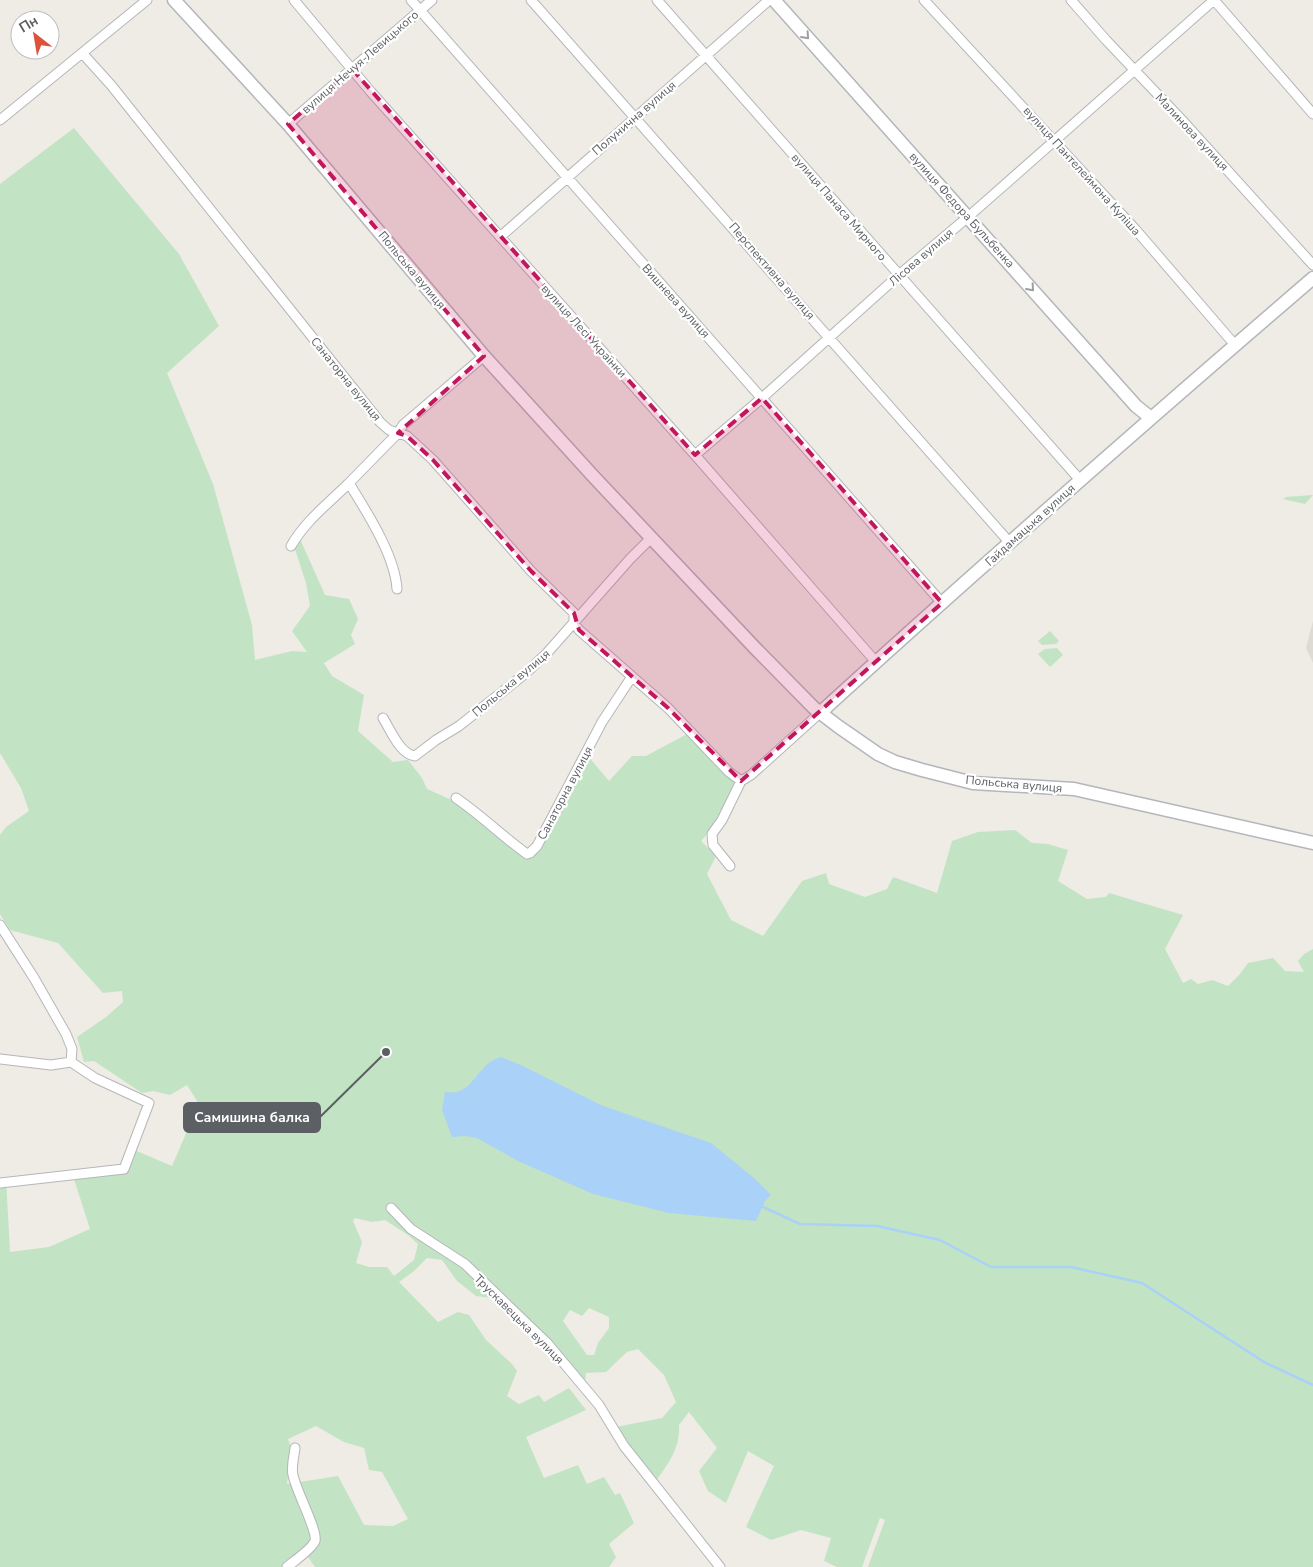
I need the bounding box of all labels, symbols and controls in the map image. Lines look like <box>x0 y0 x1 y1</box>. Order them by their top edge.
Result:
street label: вулиця Нечуя-Левицького <box>298 7 422 117</box>
north arrow <box>10 10 60 60</box>
text: Пн <box>15 11 42 37</box>
one-way arrow <box>800 31 809 40</box>
street label: Полунична вулиця <box>589 77 679 159</box>
street label: Малинова вулиця <box>1152 90 1232 174</box>
street label: вулиця Пантелеймона Куліша <box>1020 103 1144 239</box>
street label: вулиця Федора Бульбенка <box>906 149 1018 271</box>
street label: вулиця Панаса Мирного <box>788 150 890 264</box>
street label: Перспективна вулиця <box>725 219 819 323</box>
street label: Лісова вулиця <box>885 225 957 289</box>
street label: Польська вулиця <box>375 228 449 312</box>
street label: Вишнева вулиця <box>638 261 714 341</box>
street label: вулиця Лесі Українки <box>538 281 630 381</box>
one-way arrow <box>1025 282 1034 291</box>
street label: Санаторна вулиця <box>307 334 385 424</box>
street label: Гайдамацька вулиця <box>982 480 1078 570</box>
street label: Польська вулиця <box>469 646 553 720</box>
street label: Санаторна вулиця <box>534 743 596 843</box>
street label: Польська вулиця <box>965 772 1063 796</box>
callout: Самишина балка <box>184 1103 320 1132</box>
text: Самишина балка <box>194 1108 310 1127</box>
street label: Трускавецька вулиця <box>471 1271 567 1367</box>

